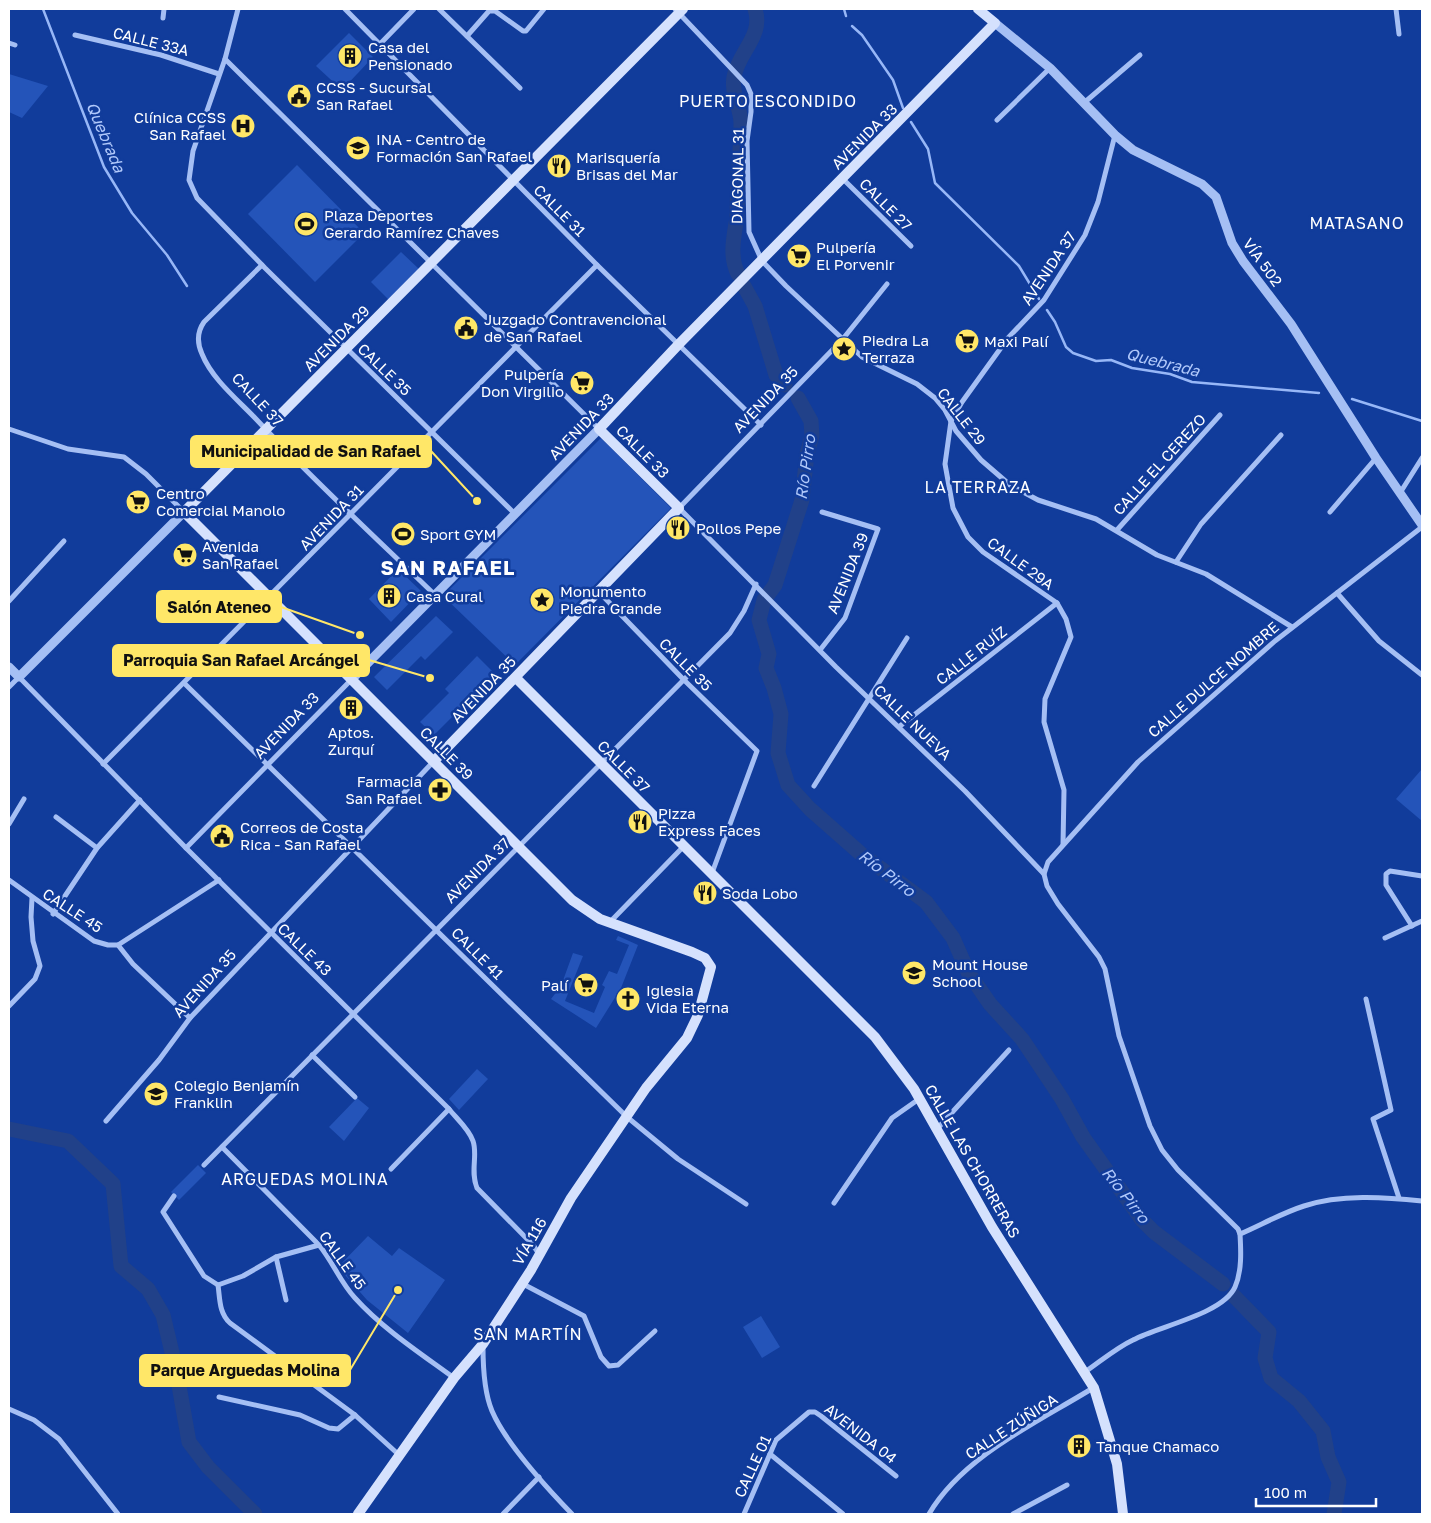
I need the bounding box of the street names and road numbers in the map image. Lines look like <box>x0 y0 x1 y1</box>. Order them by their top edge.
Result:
street label: CALLE 33A <box>111 23 191 59</box>
street label: AVENIDA 33 <box>827 99 901 173</box>
street label: DIAGONAL 31 <box>727 128 747 224</box>
street label: CALLE 27 <box>856 174 916 234</box>
street label: CALLE 31 <box>530 180 590 240</box>
street label: AVENIDA 37 <box>1017 228 1079 308</box>
street label: VÍA 502 <box>1239 234 1287 290</box>
street label: AVENIDA 29 <box>299 301 373 375</box>
street label: CALLE 35 <box>354 339 416 399</box>
street label: AVENIDA 35 <box>729 362 801 436</box>
street label: CALLE 37 <box>229 368 287 430</box>
street label: CALLE 29 <box>934 384 990 448</box>
street label: AVENIDA 33 <box>545 389 617 463</box>
street label: CALLE EL CEREZO <box>1109 410 1209 518</box>
street label: CALLE 33 <box>613 421 673 481</box>
street label: AVENIDA 31 <box>295 481 367 553</box>
street label: AVENIDA 39 <box>823 530 871 616</box>
street label: CALLE 29A <box>984 533 1058 593</box>
street label: CALLE DULCE NOMBRE <box>1144 617 1282 741</box>
street label: CALLE RUÍZ <box>932 622 1010 688</box>
street label: CALLE 35 <box>656 634 716 694</box>
street label: AVENIDA 35 <box>447 652 519 726</box>
street label: CALLE NUEVA <box>871 681 955 763</box>
street label: AVENIDA 33 <box>250 688 322 762</box>
street label: CALLE 39 <box>417 723 477 783</box>
street label: CALLE 37 <box>594 736 654 796</box>
street label: AVENIDA 37 <box>441 834 513 906</box>
street label: CALLE 45 <box>40 884 106 936</box>
street label: CALLE 43 <box>274 919 336 979</box>
street label: CALLE 41 <box>448 923 508 983</box>
street label: AVENIDA 35 <box>169 945 239 1021</box>
street label: CALLE LAS CHORRERAS <box>922 1081 1024 1241</box>
street label: VÍA 116 <box>508 1214 550 1268</box>
street label: CALLE 45 <box>316 1227 370 1293</box>
street label: CALLE ZÚÑIGA <box>962 1389 1060 1463</box>
street label: AVENIDA 04 <box>821 1399 901 1467</box>
street label: CALLE 01 <box>730 1432 774 1500</box>

